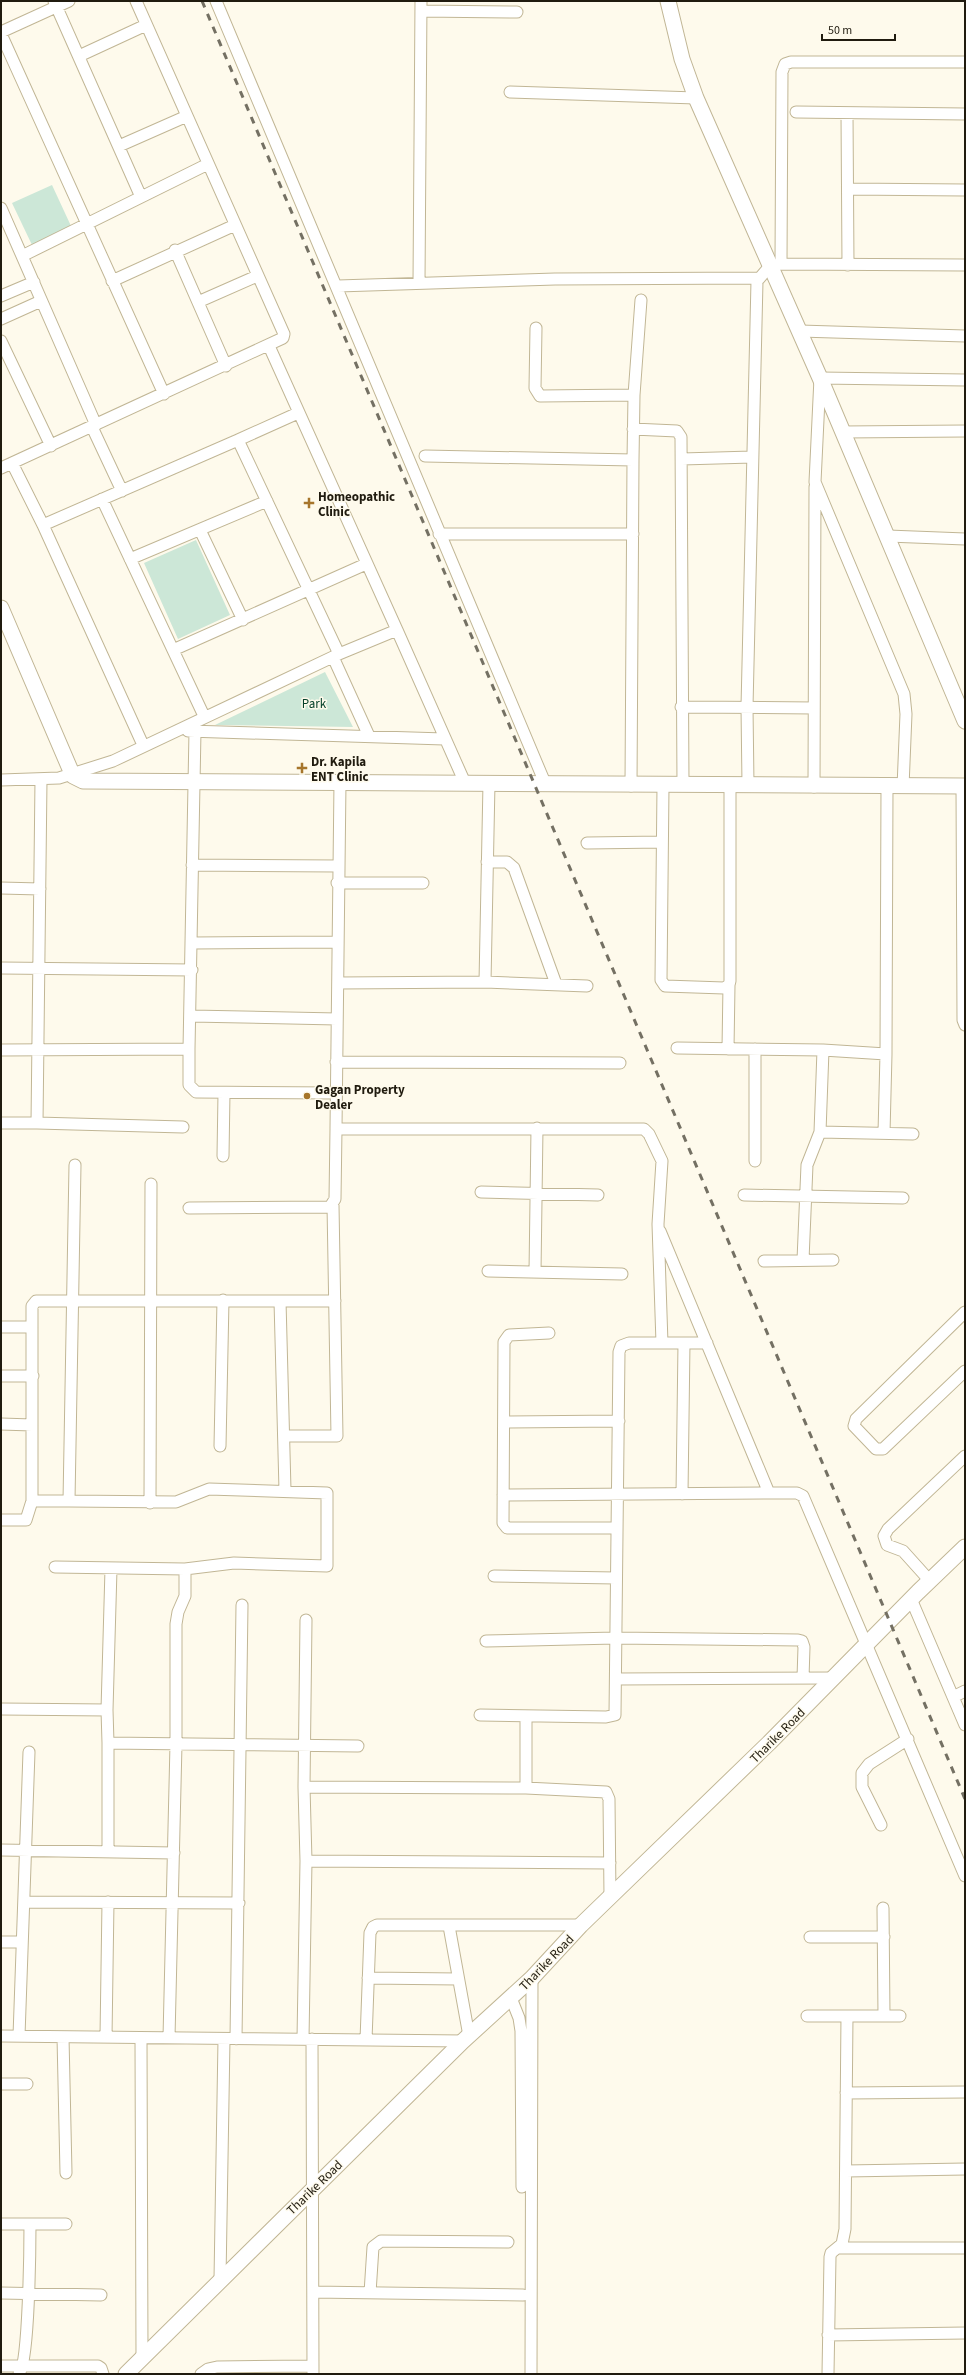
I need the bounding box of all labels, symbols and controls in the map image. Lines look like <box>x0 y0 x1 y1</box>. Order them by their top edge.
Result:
scale bar <box>822 16 895 42</box>
text: 50 m <box>828 22 852 39</box>
place label: Homeopathic Clinic <box>318 488 395 521</box>
marker: Homeopathic Clinic <box>303 497 315 509</box>
park label: Park <box>302 695 327 713</box>
place label: Dr. Kapila ENT Clinic <box>311 753 369 786</box>
marker: Dr. Kapila ENT Clinic <box>296 762 308 774</box>
place label: Gagan Property Dealer <box>315 1081 405 1114</box>
marker: Gagan Property Dealer <box>302 1091 312 1101</box>
street label: Tharike Road <box>746 1704 809 1767</box>
street label: Tharike Road <box>515 1931 578 1995</box>
street label: Tharike Road <box>283 2156 347 2219</box>

